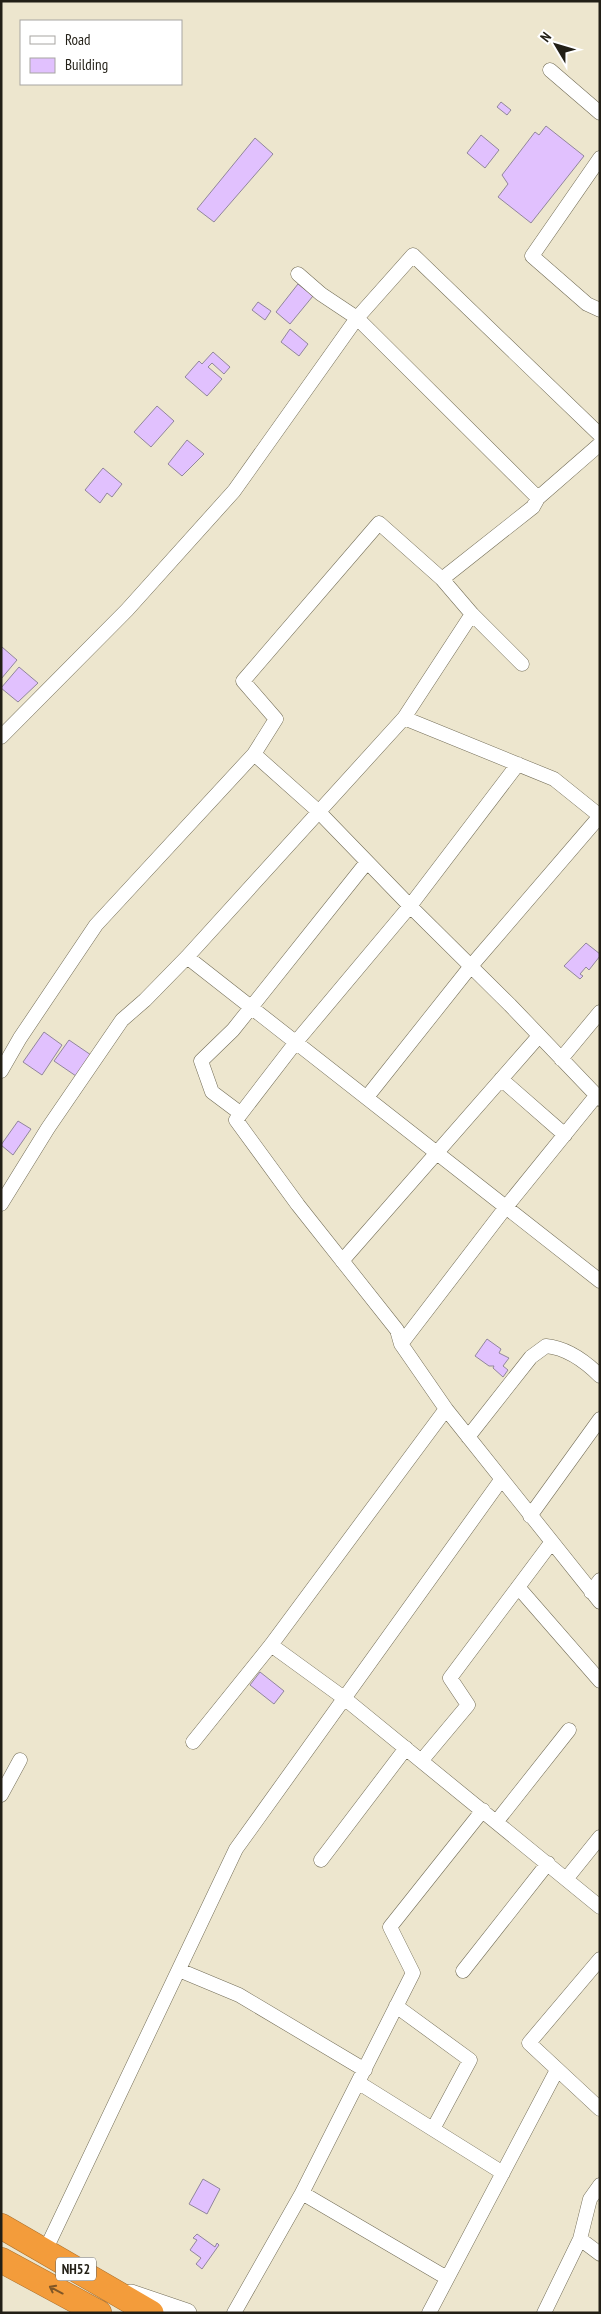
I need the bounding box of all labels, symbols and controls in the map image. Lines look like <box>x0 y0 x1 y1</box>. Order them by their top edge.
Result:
legend <box>20 20 182 85</box>
north arrow <box>531 20 581 70</box>
text: N <box>536 28 555 46</box>
text: Road <box>65 30 91 49</box>
text: Building <box>65 55 108 74</box>
road number: NH52 <box>56 2258 96 2280</box>
one-way arrow <box>49 2285 64 2294</box>

